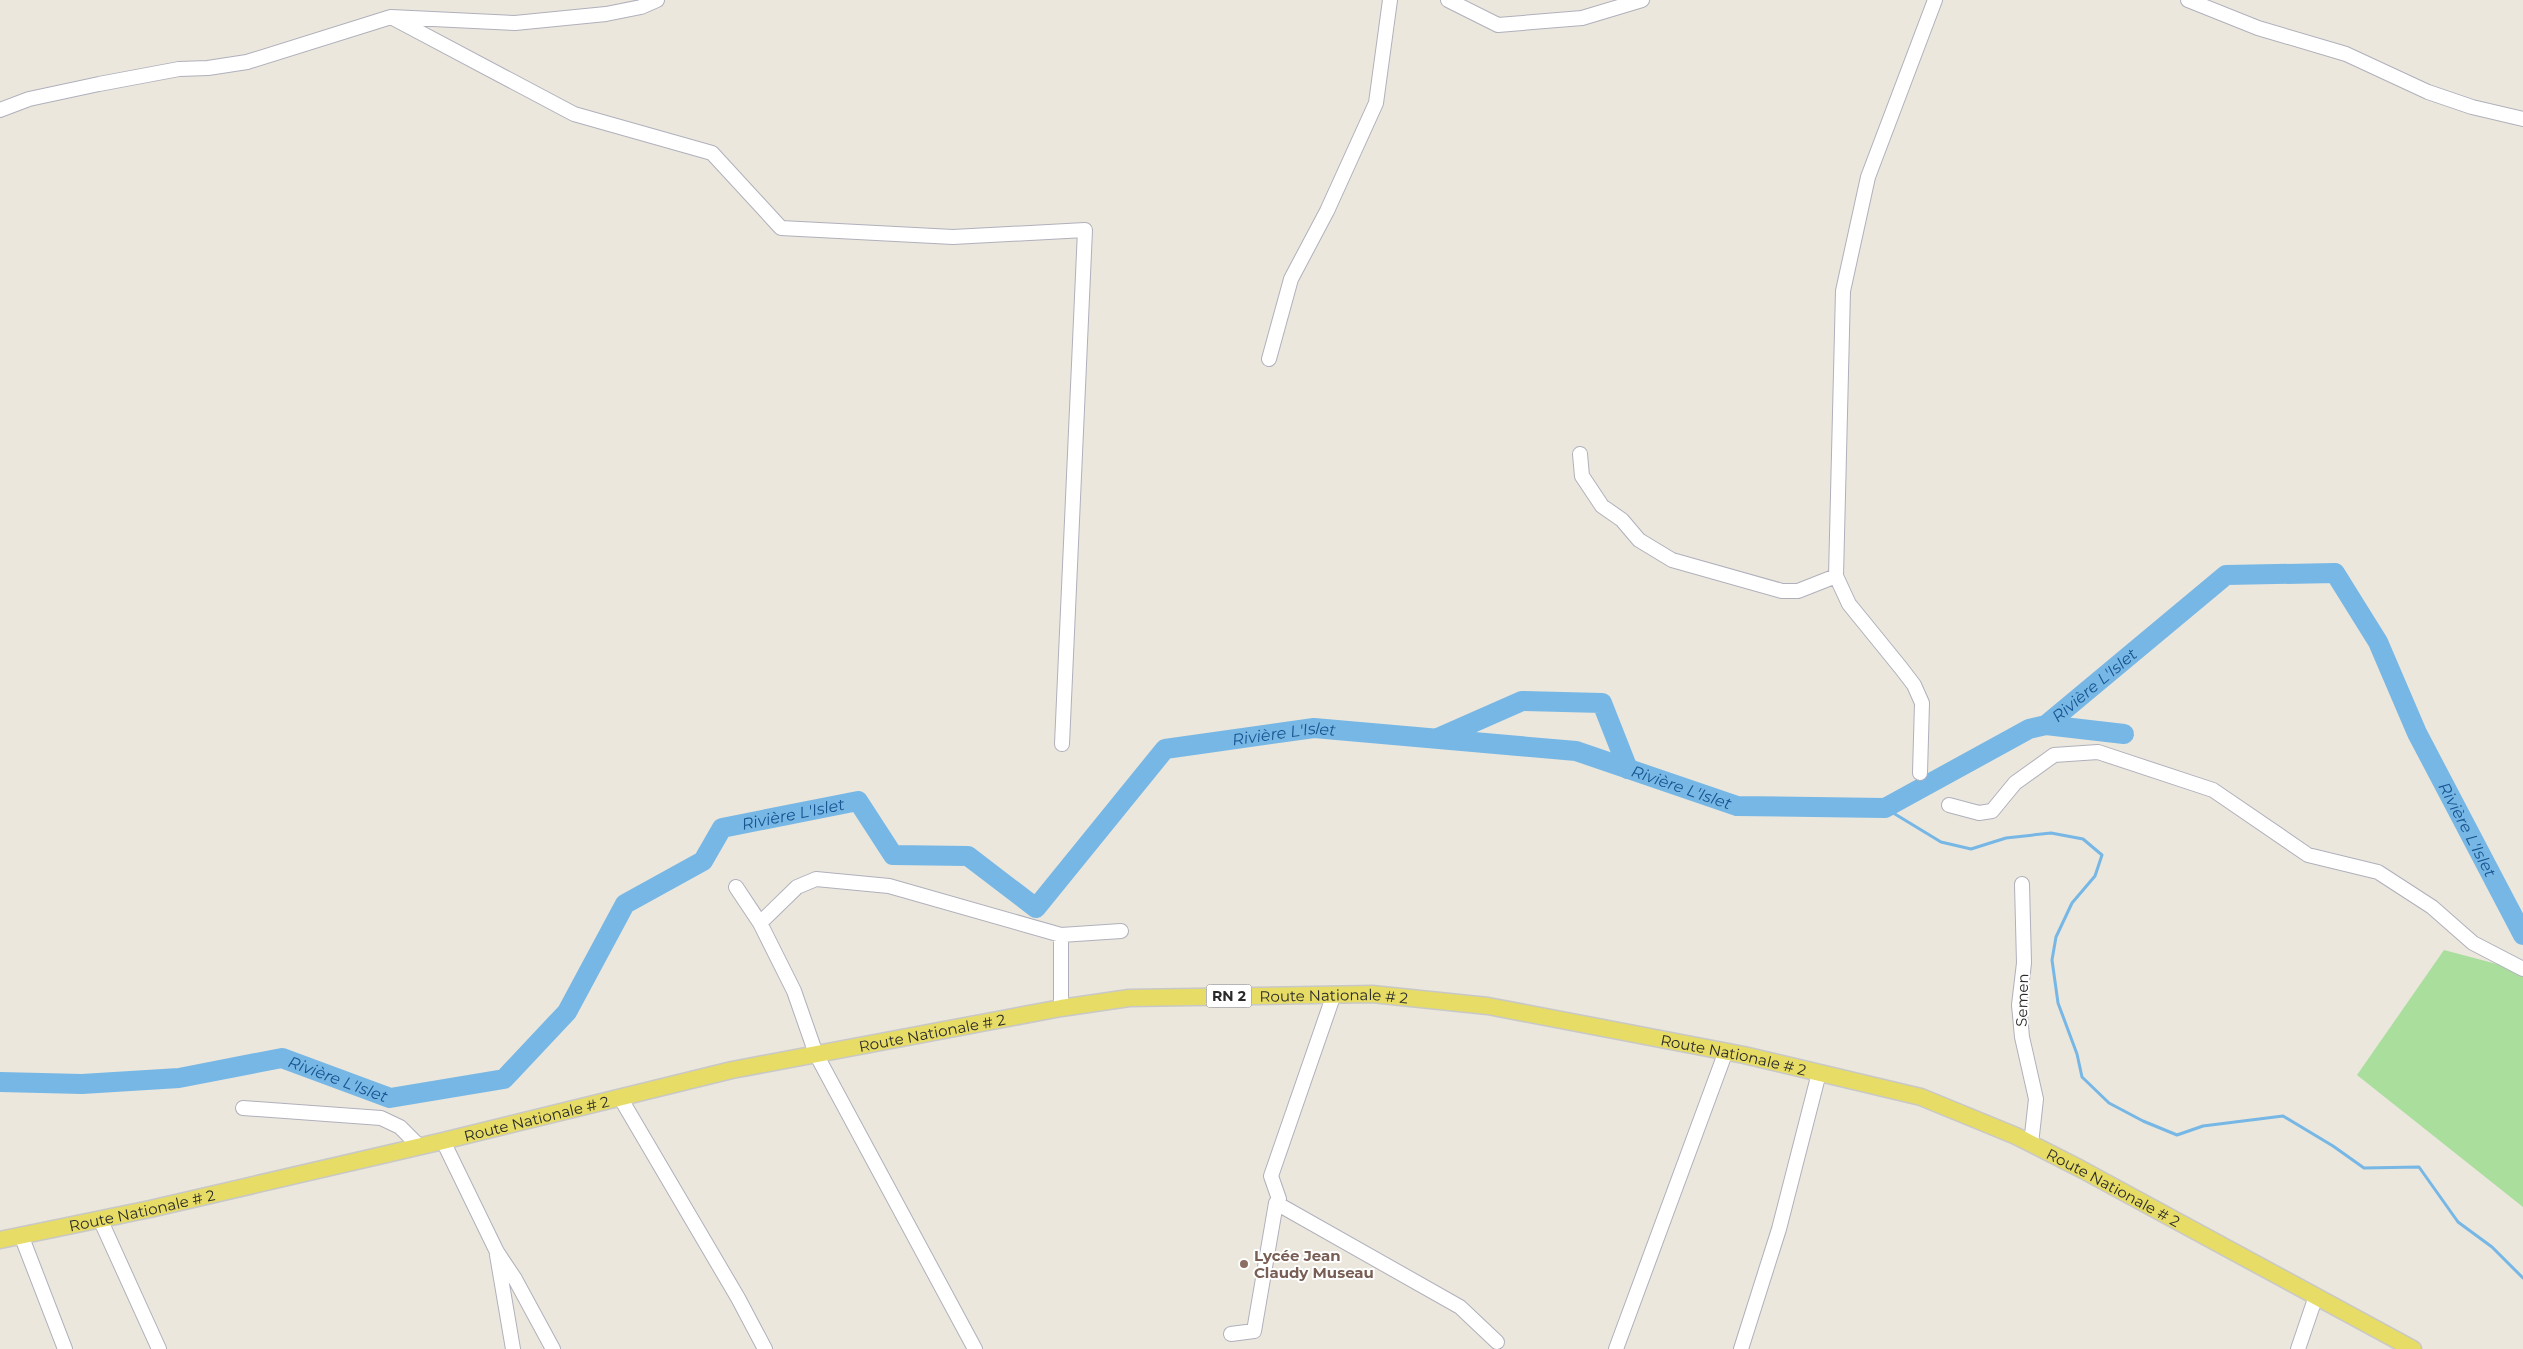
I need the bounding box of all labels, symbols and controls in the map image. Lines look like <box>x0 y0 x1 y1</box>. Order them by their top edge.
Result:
water label: Rivière L'Islet <box>2048 644 2141 726</box>
water label: Rivière L'Islet <box>1231 718 1337 749</box>
water label: Rivière L'Islet <box>1629 761 1735 813</box>
water label: Rivière L'Islet <box>2435 779 2501 881</box>
water label: Rivière L'Islet <box>740 794 847 833</box>
street label: Semen <box>2012 973 2032 1027</box>
road number: RN 2 <box>1206 984 1252 1008</box>
street label: Route Nationale # 2 <box>1259 984 1409 1007</box>
street label: Route Nationale # 2 <box>857 1009 1007 1055</box>
street label: Route Nationale # 2 <box>1659 1030 1808 1079</box>
water label: Rivière L'Islet <box>286 1052 391 1106</box>
street label: Route Nationale # 2 <box>462 1091 611 1145</box>
street label: Route Nationale # 2 <box>2043 1144 2184 1231</box>
street label: Route Nationale # 2 <box>67 1185 217 1235</box>
place label: Lycée Jean Claudy Museau <box>1254 1246 1374 1282</box>
marker: Lycée Jean Claudy Museau <box>1238 1258 1250 1270</box>

